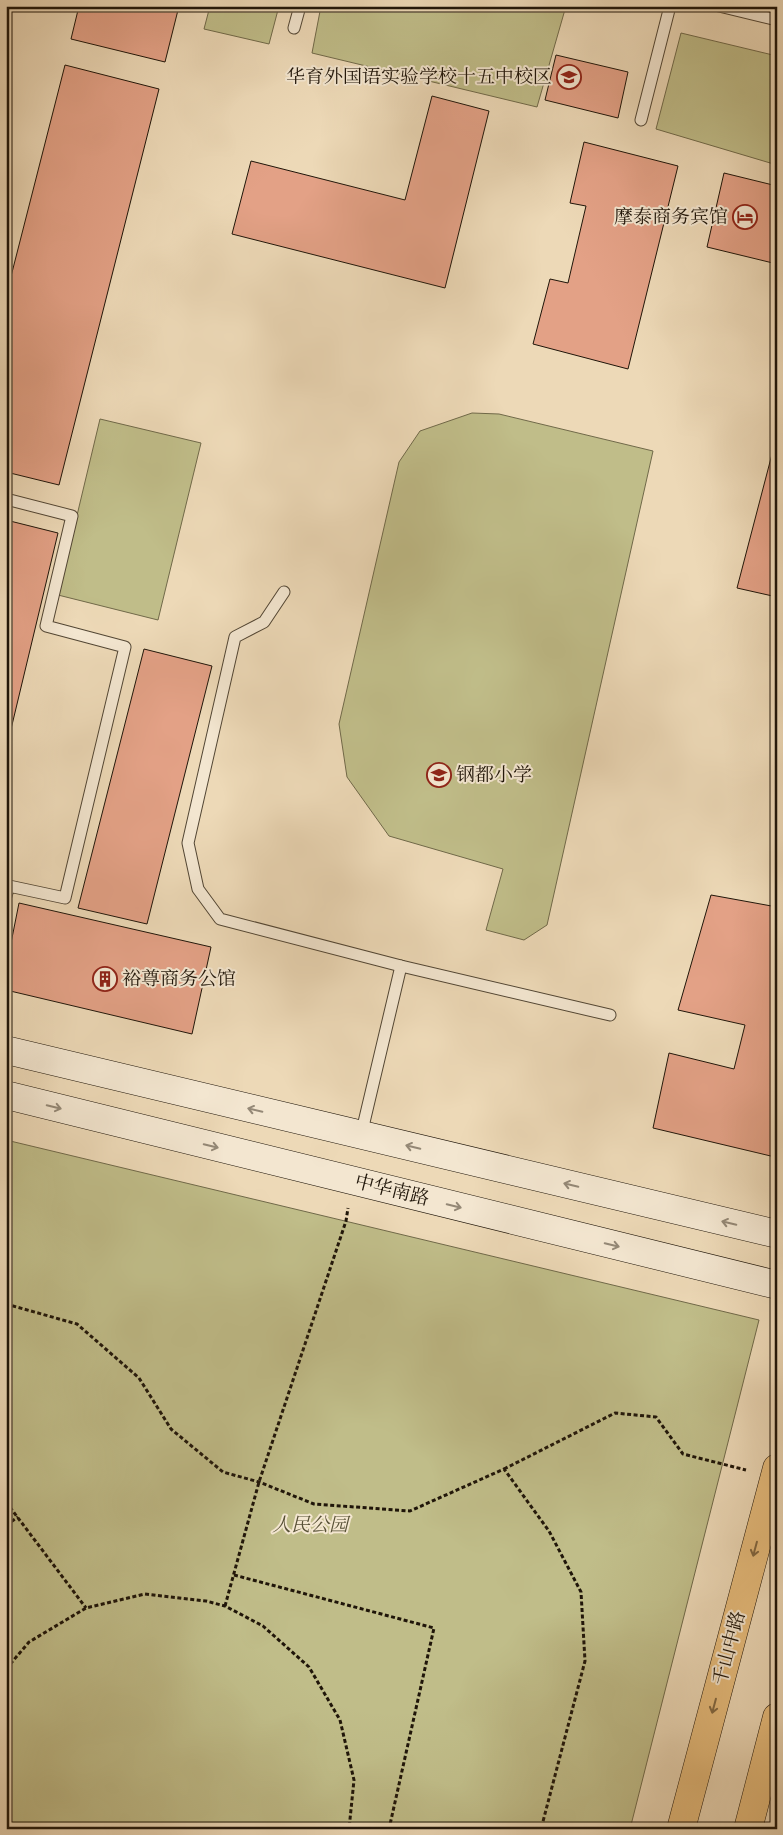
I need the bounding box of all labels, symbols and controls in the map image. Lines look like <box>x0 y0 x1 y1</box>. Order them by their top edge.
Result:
place label: 华育外国语实验学校十五中校区 <box>286 64 552 90</box>
school or university icon: 华育外国语实验学校十五中校区 <box>556 64 582 90</box>
place label: 摩泰商务宾馆 <box>614 204 728 230</box>
hotel icon: 摩泰商务宾馆 <box>732 204 758 230</box>
school or university icon: 钢都小学 <box>426 762 452 788</box>
place label: 钢都小学 <box>456 762 532 788</box>
building icon: 裕尊商务公馆 <box>92 966 118 992</box>
place label: 裕尊商务公馆 <box>122 966 236 992</box>
one-way arrow <box>45 1103 61 1112</box>
one-way arrow <box>248 1104 264 1114</box>
one-way arrow <box>203 1142 219 1151</box>
one-way arrow <box>406 1142 422 1151</box>
street label: 中华南路 <box>352 1168 432 1212</box>
one-way arrow <box>564 1180 580 1189</box>
one-way arrow <box>446 1202 462 1211</box>
one-way arrow <box>722 1218 738 1227</box>
one-way arrow <box>603 1240 619 1250</box>
park label: 人民公园 <box>272 1512 351 1538</box>
one-way arrow <box>750 1540 760 1556</box>
street label: 千山中路 <box>707 1608 751 1688</box>
one-way arrow <box>708 1697 718 1713</box>

